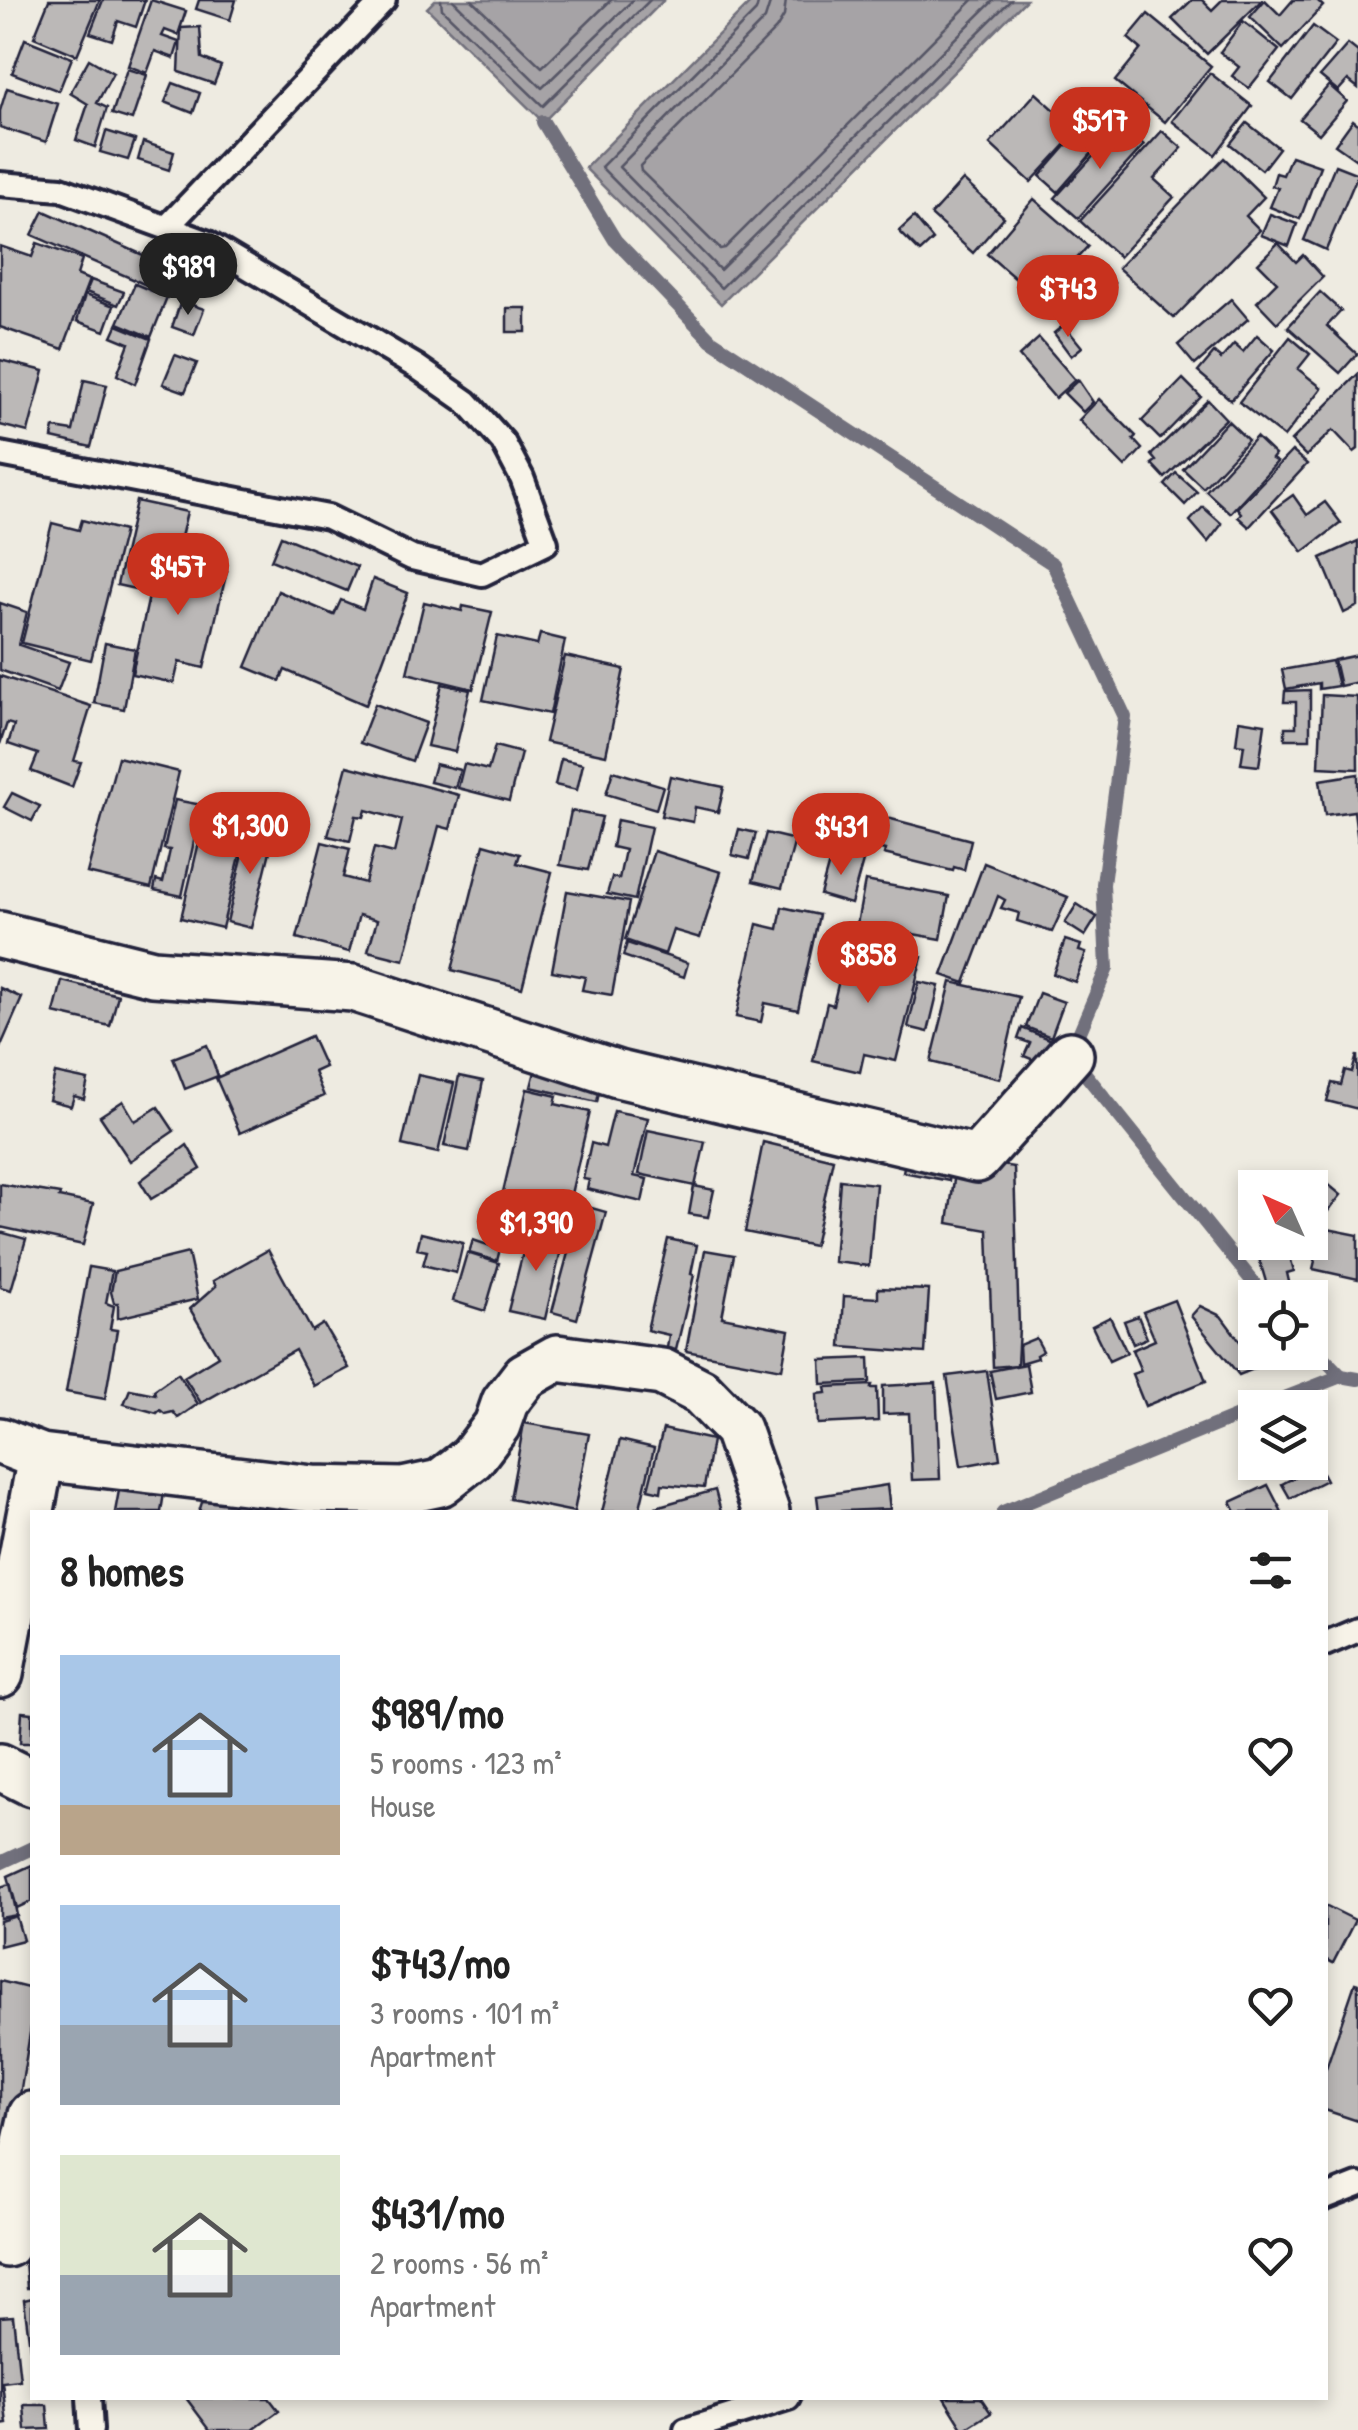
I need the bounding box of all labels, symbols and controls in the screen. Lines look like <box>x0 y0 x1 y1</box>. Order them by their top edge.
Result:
pin: $517 <box>1041 87 1159 172</box>
text: $517 <box>1071 98 1129 141</box>
pin: $989 <box>129 233 247 318</box>
text: $989 <box>161 244 215 287</box>
pin: $743 <box>1009 255 1127 340</box>
text: $743 <box>1039 266 1097 309</box>
pin: $457 <box>119 533 237 618</box>
text: $457 <box>149 544 207 587</box>
pin: $1,300 <box>169 792 331 877</box>
pin: $431 <box>782 793 900 878</box>
text: $1,300 <box>211 803 289 846</box>
text: $431 <box>814 804 868 847</box>
pin: $858 <box>809 921 927 1006</box>
text: $858 <box>839 932 897 975</box>
north arrow <box>1238 1170 1328 1260</box>
map controls <box>1238 1170 1328 1480</box>
pin: $1,390 <box>455 1189 617 1274</box>
text: $1,390 <box>499 1200 573 1243</box>
button: locate <box>1238 1280 1328 1370</box>
button: layers <box>1238 1390 1328 1480</box>
text: 8 homes <box>60 1542 184 1599</box>
icon: filters <box>1243 1543 1298 1598</box>
text: $989/mo <box>370 1684 504 1741</box>
icon: home <box>140 1695 260 1815</box>
icon: heart <box>1243 1728 1298 1783</box>
text: 5 rooms · 123 m² <box>370 1741 562 1784</box>
text: House <box>370 1784 436 1827</box>
text: $743/mo <box>370 1934 510 1991</box>
icon: home <box>140 1945 260 2065</box>
icon: heart <box>1243 1978 1298 2033</box>
text: 3 rooms · 101 m² <box>370 1991 559 2034</box>
text: Apartment <box>370 2034 495 2077</box>
text: $431/mo <box>370 2184 504 2241</box>
icon: home <box>140 2195 260 2315</box>
icon: heart <box>1243 2228 1298 2283</box>
text: 2 rooms · 56 m² <box>370 2241 548 2284</box>
text: Apartment <box>370 2284 495 2327</box>

